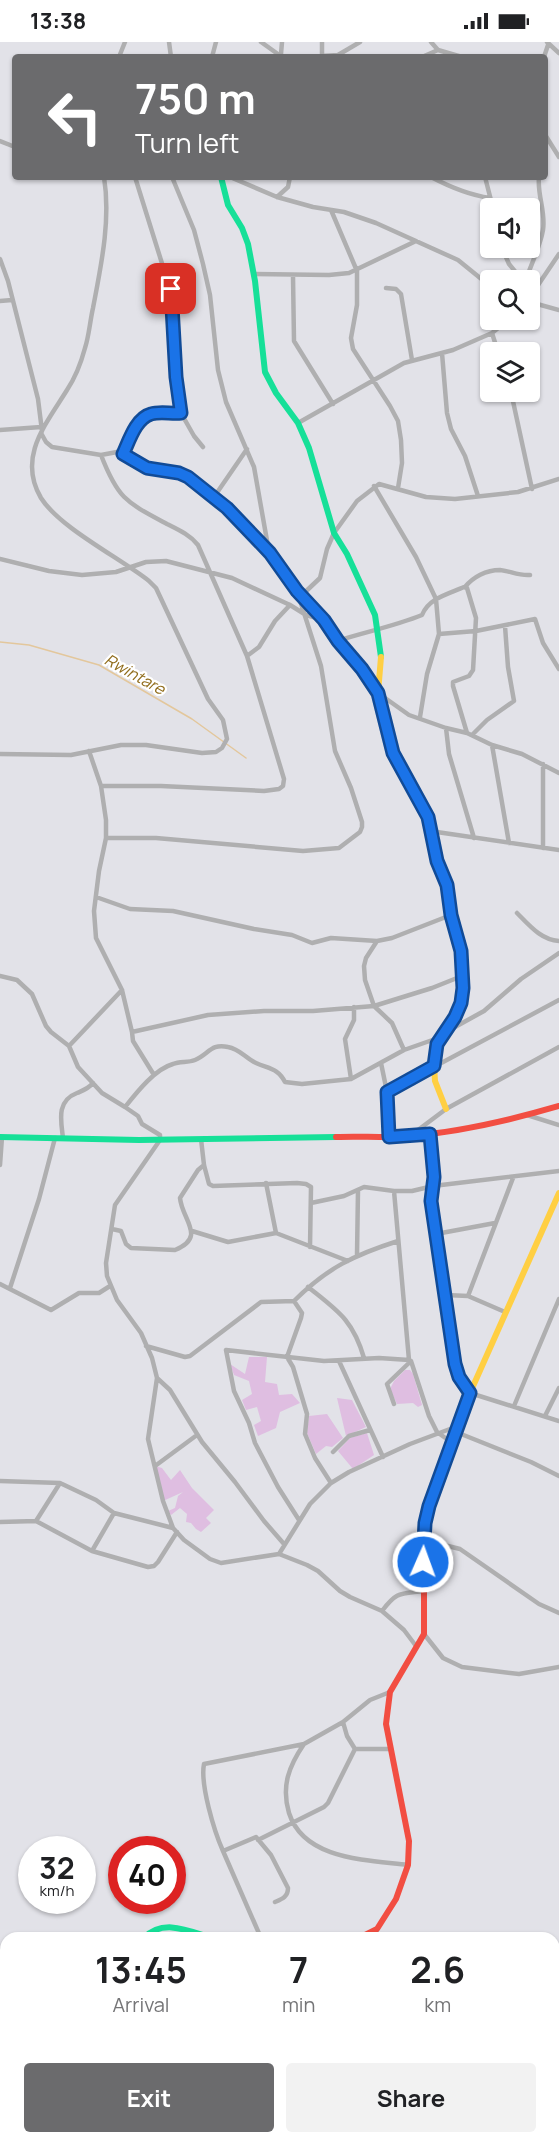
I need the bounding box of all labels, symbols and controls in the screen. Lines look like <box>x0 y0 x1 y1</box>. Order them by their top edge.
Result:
text: 13:38 <box>30 6 86 36</box>
text: 750 m <box>135 69 256 127</box>
icon: left <box>36 78 114 156</box>
text: Turn left <box>135 124 239 161</box>
map controls <box>480 198 540 402</box>
button: sound <box>480 198 540 258</box>
pin <box>145 263 196 314</box>
button: search <box>480 270 540 330</box>
icon: arrive <box>154 272 187 305</box>
button: layers <box>480 342 540 402</box>
water label: Rwintare <box>101 648 171 700</box>
position arrow <box>391 1530 455 1594</box>
speed limit sign: 40 <box>108 1836 186 1914</box>
text: 32 <box>39 1847 75 1888</box>
text: km/h <box>40 1880 74 1901</box>
text: 13:45 <box>95 1945 187 1994</box>
text: 7 <box>289 1945 308 1994</box>
text: 2.6 <box>410 1945 465 1994</box>
text: Arrival <box>112 1991 170 2018</box>
text: min <box>282 1991 315 2018</box>
text: km <box>424 1991 451 2018</box>
button: Exit <box>24 2063 274 2132</box>
button: Share <box>286 2063 536 2132</box>

